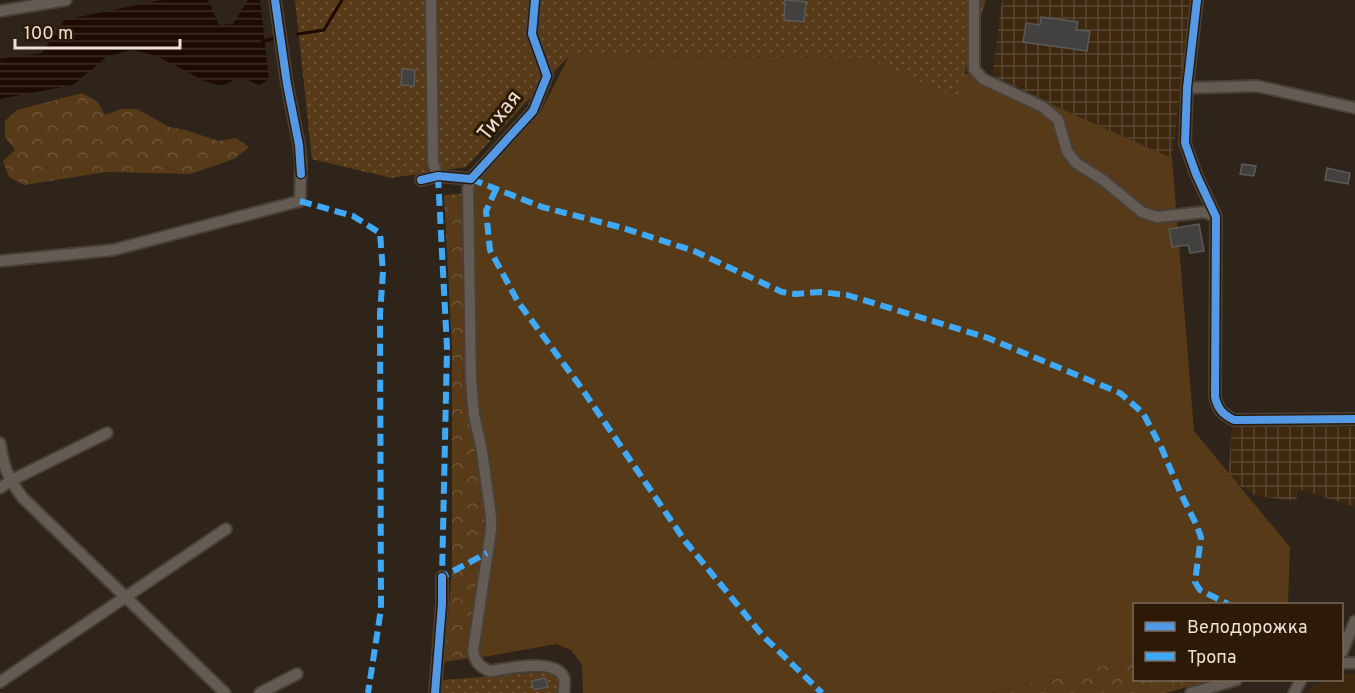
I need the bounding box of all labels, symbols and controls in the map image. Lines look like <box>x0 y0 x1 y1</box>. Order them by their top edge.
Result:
scale bar <box>15 12 180 50</box>
text: 100 m <box>24 23 73 46</box>
street label: Тихая <box>472 85 528 147</box>
legend <box>1133 603 1343 681</box>
text: Велодорожка <box>1187 617 1307 640</box>
text: Тропа <box>1187 647 1236 670</box>

